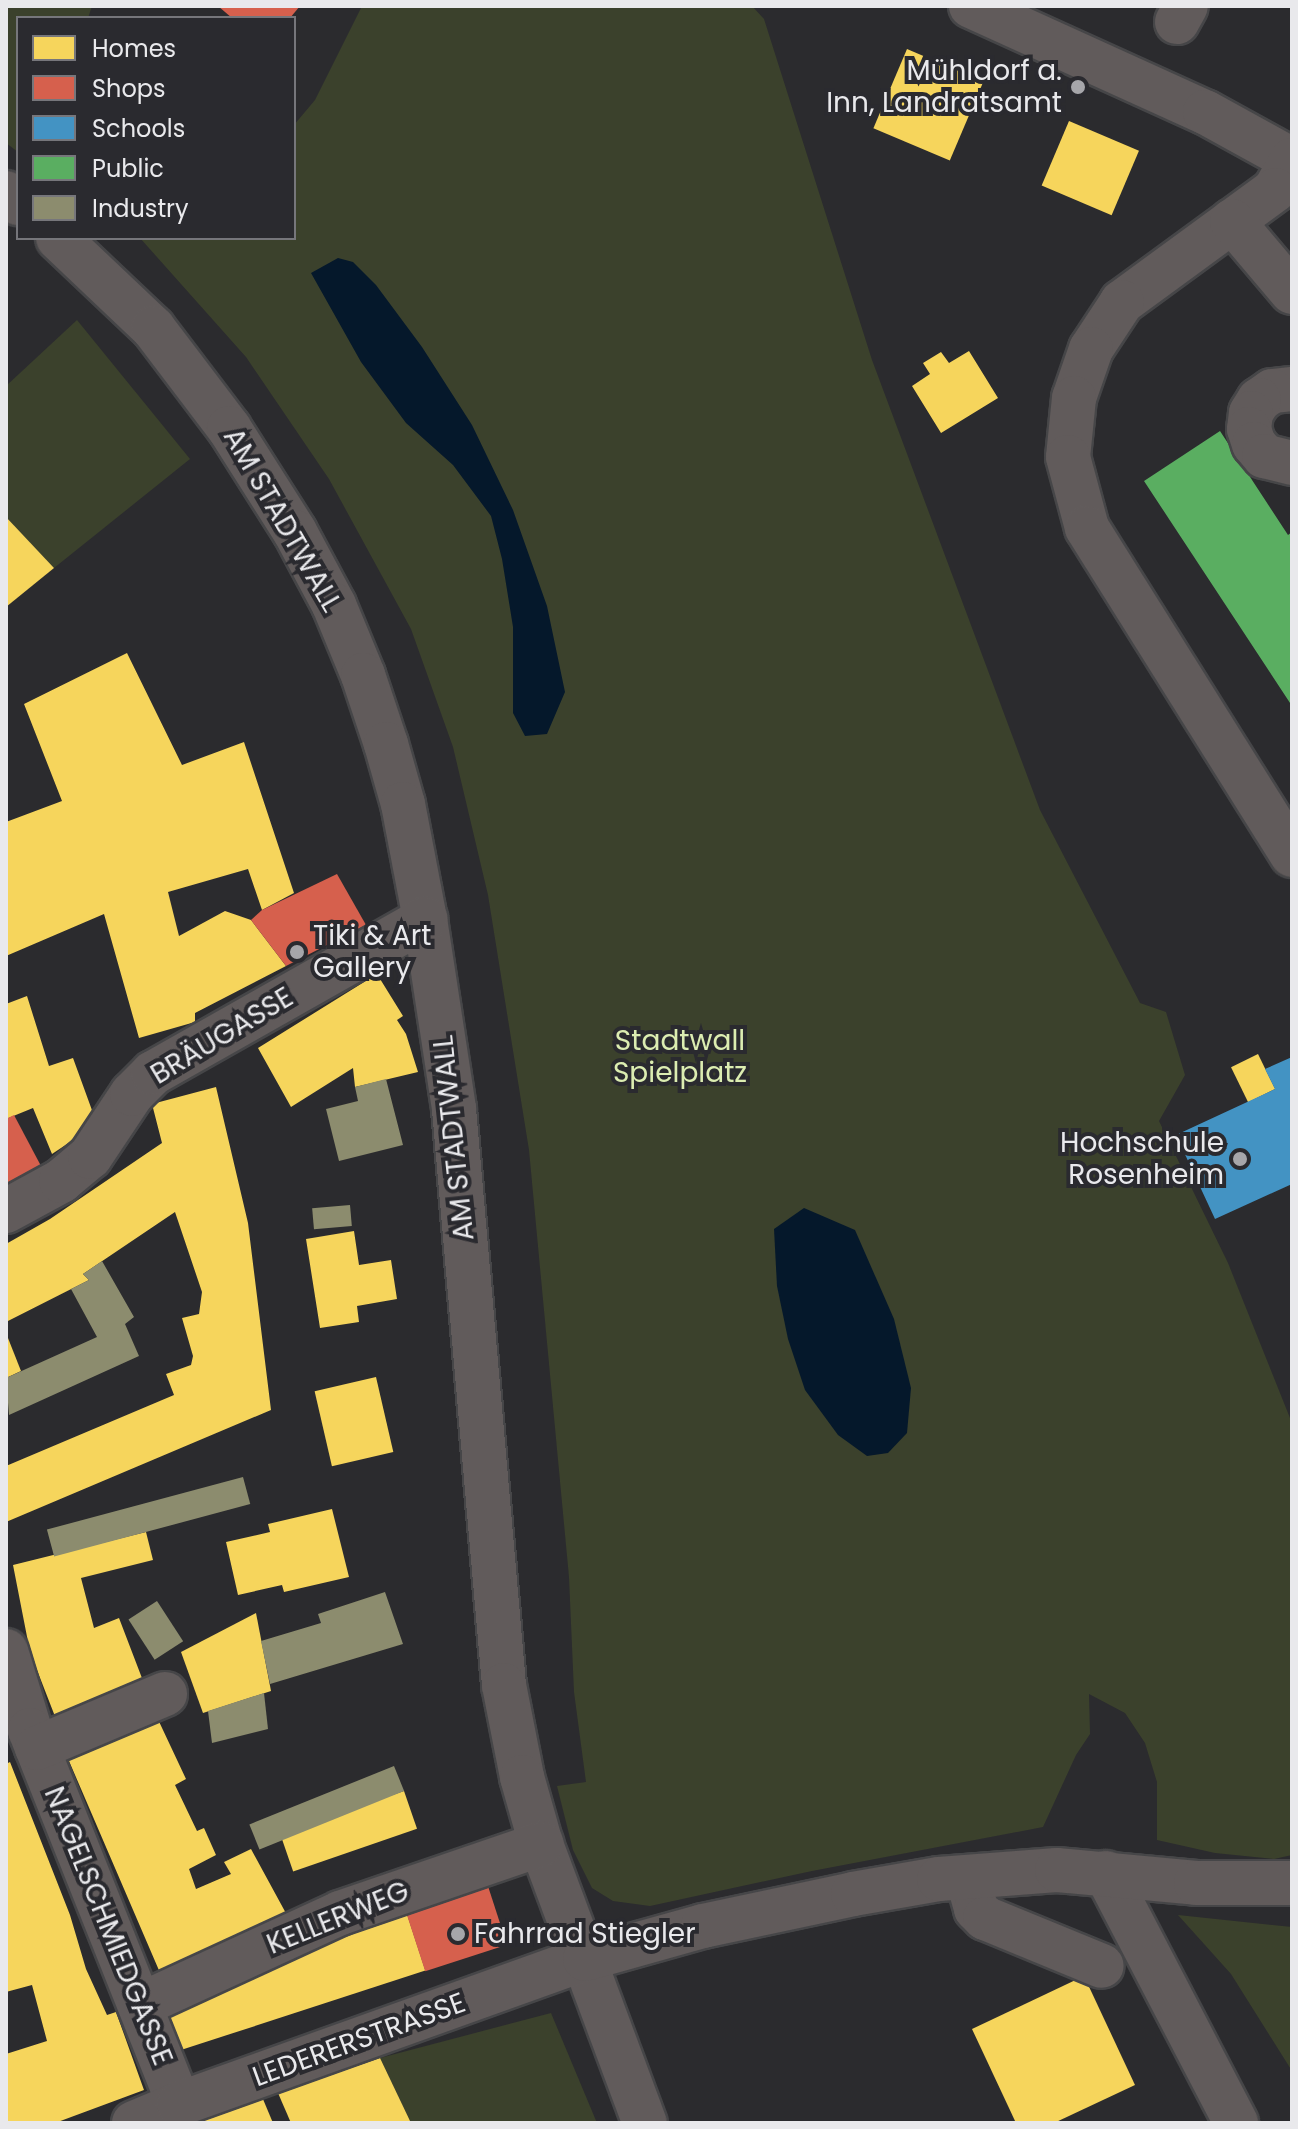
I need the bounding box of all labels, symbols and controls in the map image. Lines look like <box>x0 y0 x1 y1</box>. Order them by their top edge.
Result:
legend <box>16 16 296 240</box>
text: Homes <box>92 32 176 65</box>
place label: Mühldorf a. Inn, Landratsamt <box>826 54 1062 120</box>
text: Shops <box>92 72 166 105</box>
marker: Mühldorf a. Inn, Landratsamt <box>1069 78 1087 96</box>
text: Schools <box>92 112 185 145</box>
text: Public <box>92 152 164 185</box>
text: Industry <box>92 192 189 225</box>
street label: AM STADTWALL <box>216 422 348 618</box>
place label: Tiki & Art Gallery <box>313 919 431 985</box>
marker: Tiki & Art Gallery <box>288 943 306 961</box>
street label: BRÄUGASSE <box>145 980 299 1092</box>
park label: Stadtwall Spielplatz <box>613 1024 747 1090</box>
street label: AM STADTWALL <box>427 1034 481 1242</box>
place label: Hochschule Rosenheim <box>1060 1126 1224 1192</box>
marker: Hochschule Rosenheim <box>1231 1150 1249 1168</box>
street label: NAGELSCHMIEDGASSE <box>37 1782 179 2070</box>
street label: KELLERWEG <box>262 1874 414 1962</box>
place label: Fahrrad Stiegler <box>474 1917 696 1951</box>
marker: Fahrrad Stiegler <box>449 1925 467 1943</box>
street label: LEDERERSTRASSE <box>248 1986 470 2094</box>

